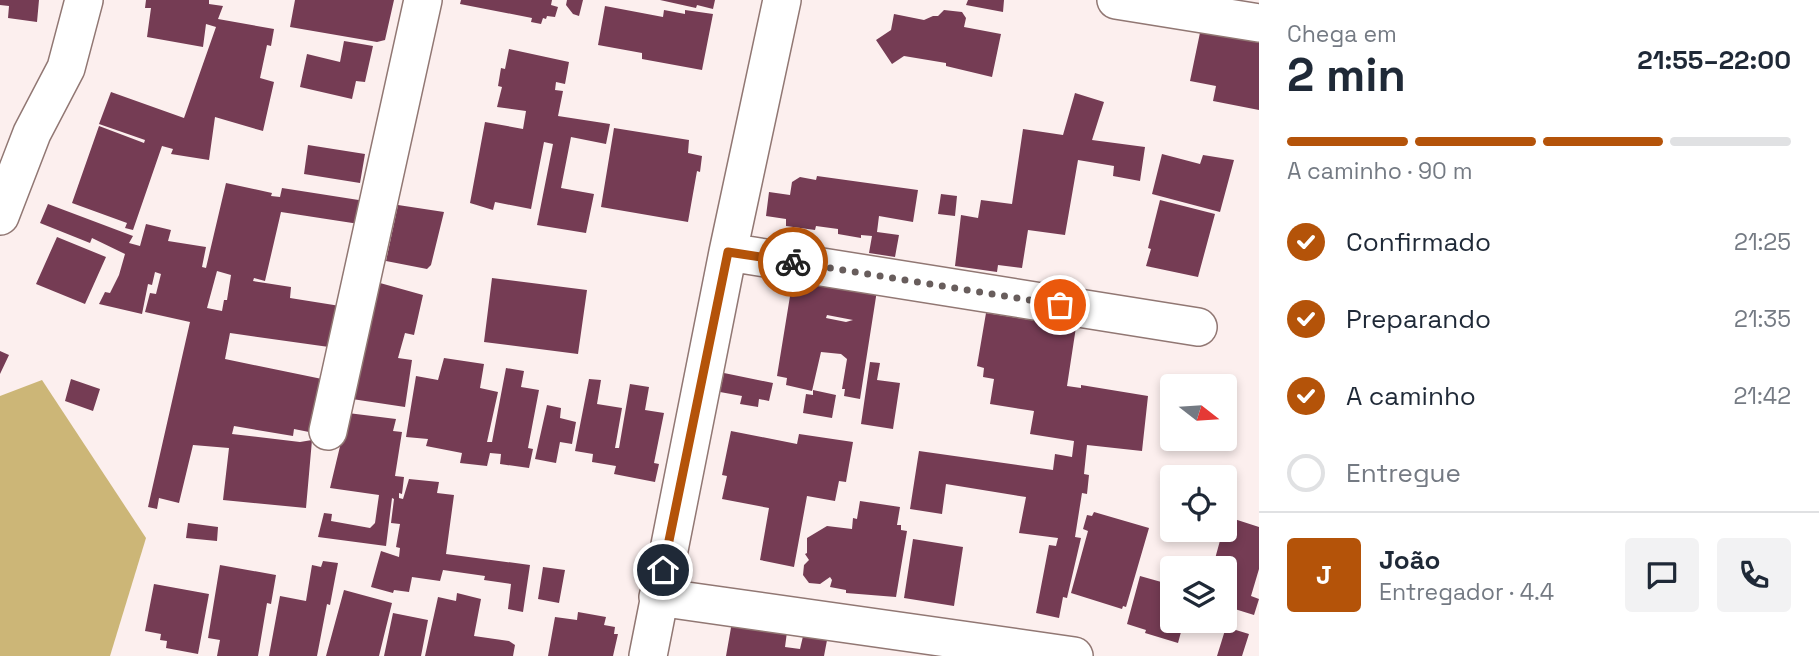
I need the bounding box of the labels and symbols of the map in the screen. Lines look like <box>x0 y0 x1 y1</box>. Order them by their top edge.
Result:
courier <box>758 227 828 297</box>
pin <box>1030 275 1090 335</box>
north arrow <box>1160 374 1237 452</box>
pin <box>633 540 693 600</box>

